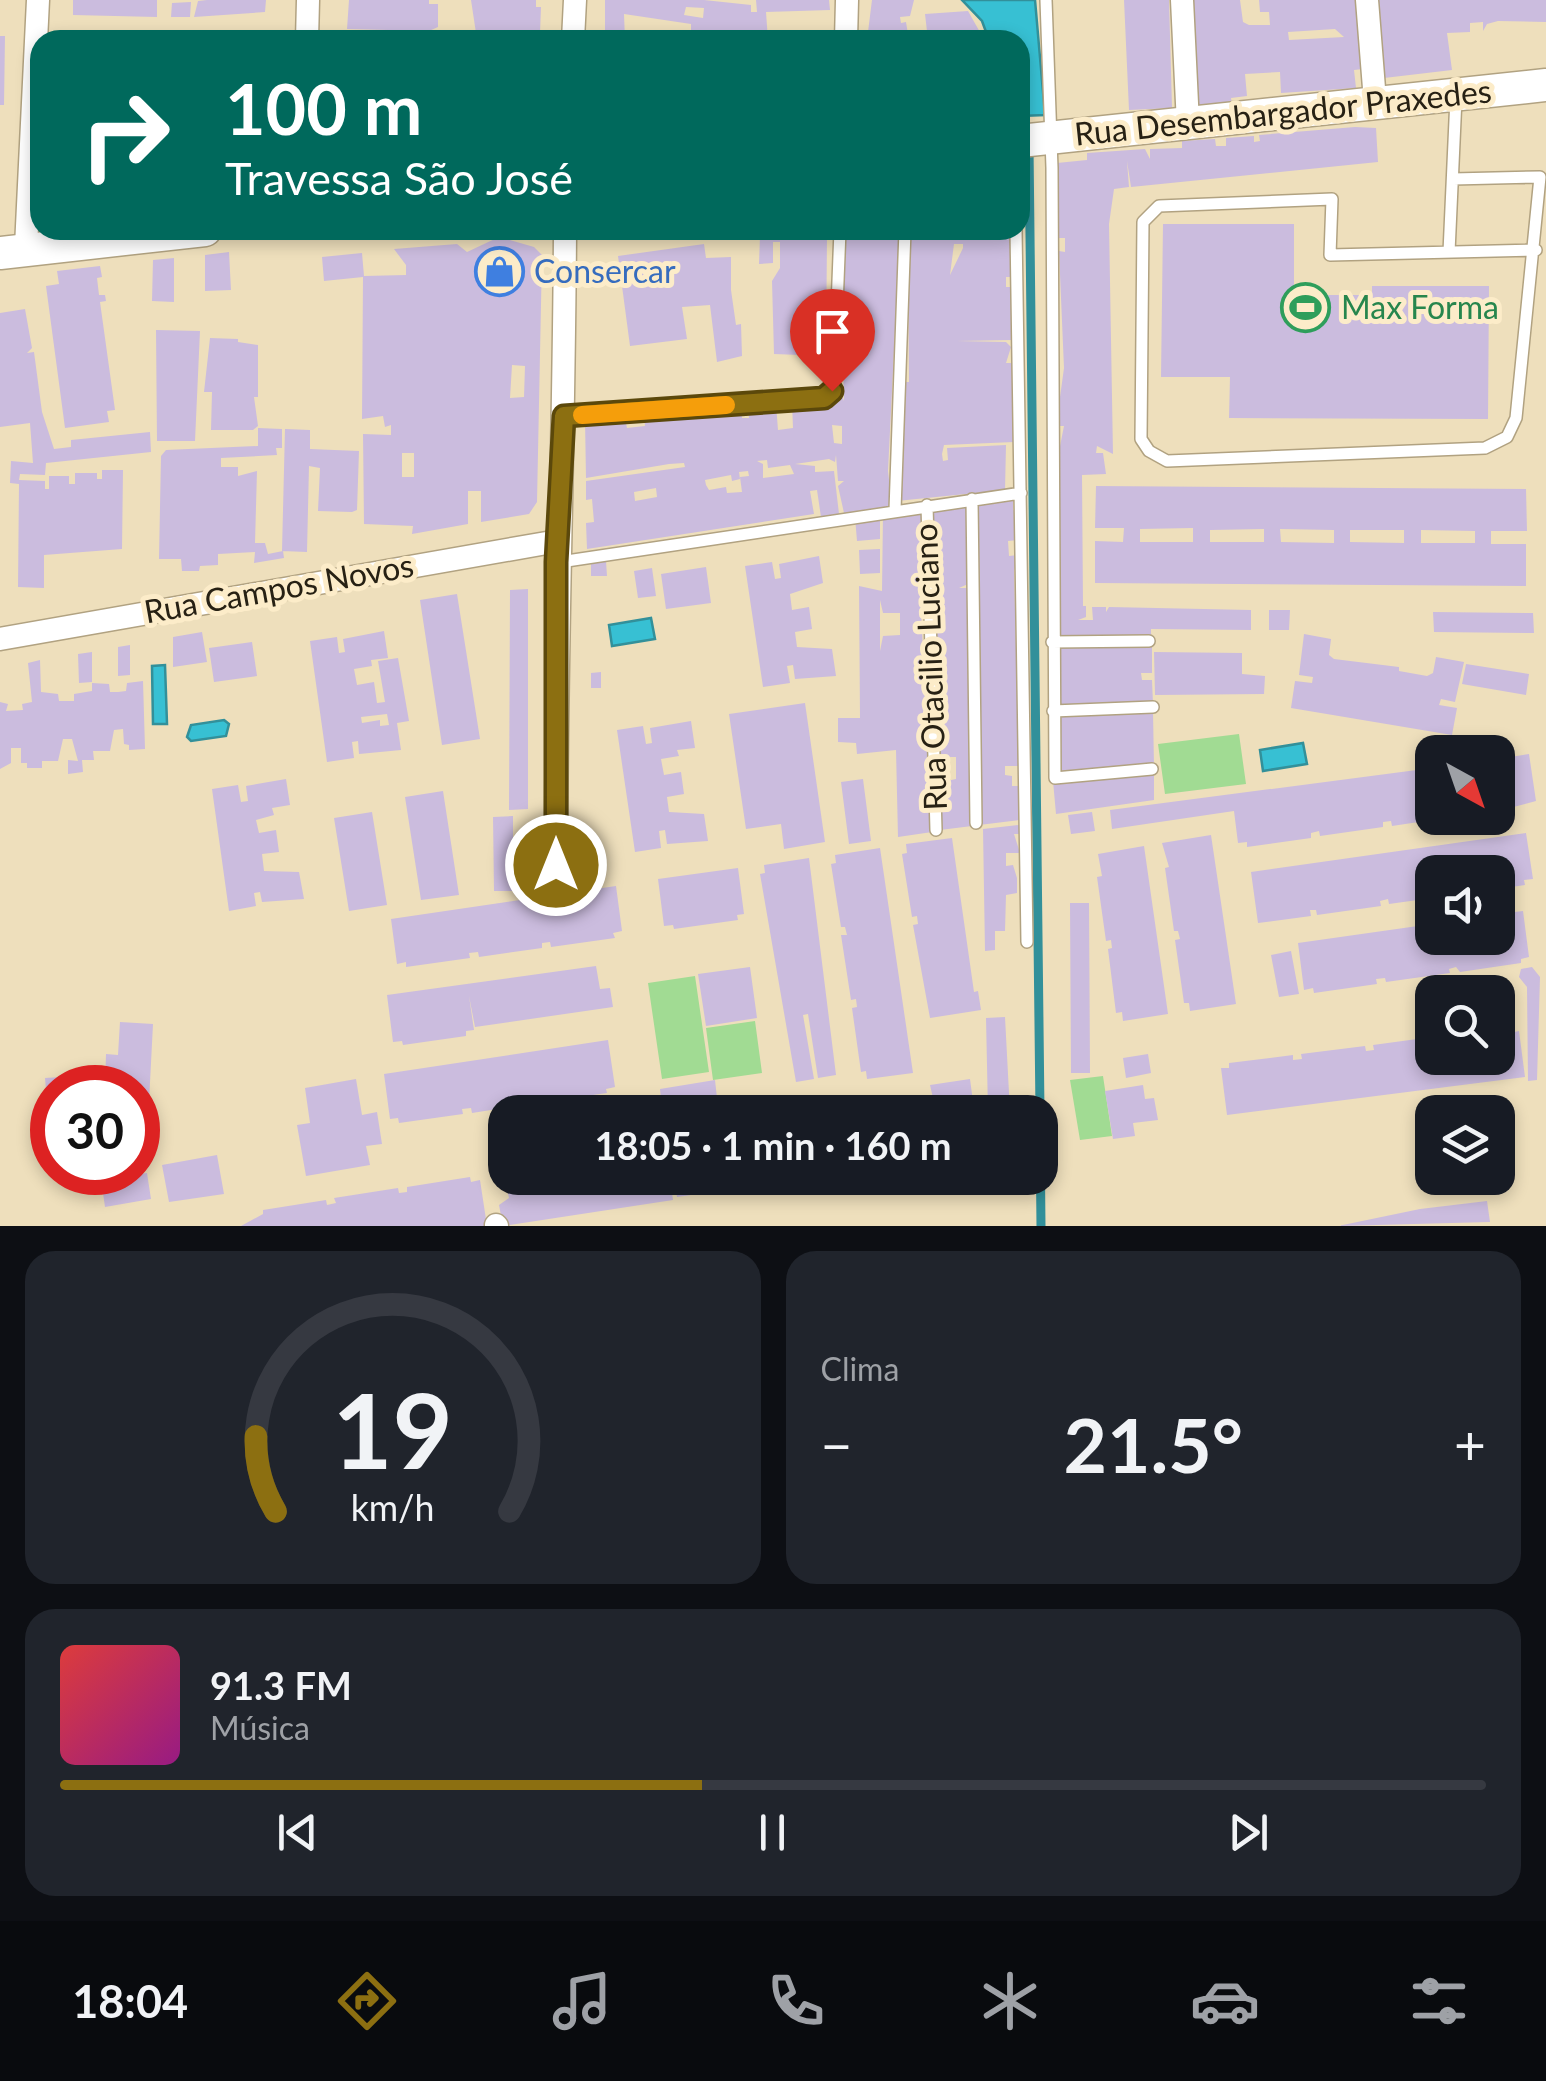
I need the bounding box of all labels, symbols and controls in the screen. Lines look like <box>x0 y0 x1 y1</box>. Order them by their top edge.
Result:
text: 100 m <box>225 66 422 150</box>
icon: right <box>60 70 190 200</box>
street label: Rua Desembargador Praxedes <box>1072 70 1493 153</box>
text: Travessa São José <box>225 151 573 205</box>
shop icon: Consercar <box>473 246 525 298</box>
place label: Consercar <box>534 251 676 290</box>
sports icon: Max Forma <box>1280 282 1332 334</box>
place label: Max Forma <box>1341 287 1499 326</box>
pin <box>790 289 875 392</box>
icon: arrive <box>805 304 860 359</box>
street label: Rua Otacilio Luciano <box>905 523 954 811</box>
street label: Rua Campos Novos <box>141 545 416 630</box>
north arrow <box>1415 735 1515 835</box>
map controls <box>1415 735 1515 1195</box>
position arrow <box>504 813 608 917</box>
button: sound <box>1415 855 1515 955</box>
button: search <box>1415 975 1515 1075</box>
speed limit sign: 30 <box>30 1065 160 1195</box>
button: layers <box>1415 1095 1515 1195</box>
text: 18:05 · 1 min · 160 m <box>594 1122 952 1168</box>
text: Clima <box>821 1349 899 1388</box>
text: 19 <box>332 1366 453 1491</box>
text: 21.5° <box>1064 1399 1243 1489</box>
text: − <box>821 1411 852 1477</box>
text: + <box>1454 1411 1486 1477</box>
text: km/h <box>351 1486 435 1529</box>
text: 91.3 FM <box>210 1662 352 1708</box>
text: Música <box>210 1708 310 1747</box>
icon: previous <box>270 1805 325 1860</box>
icon: pause <box>745 1805 800 1860</box>
icon: next <box>1221 1805 1276 1860</box>
icon: directions <box>332 1966 402 2036</box>
icon: music <box>547 1966 617 2036</box>
icon: phone <box>761 1966 831 2036</box>
icon: climate <box>975 1966 1045 2036</box>
icon: car <box>1190 1966 1260 2036</box>
icon: filters <box>1404 1966 1474 2036</box>
text: 18:04 <box>72 1974 188 2028</box>

